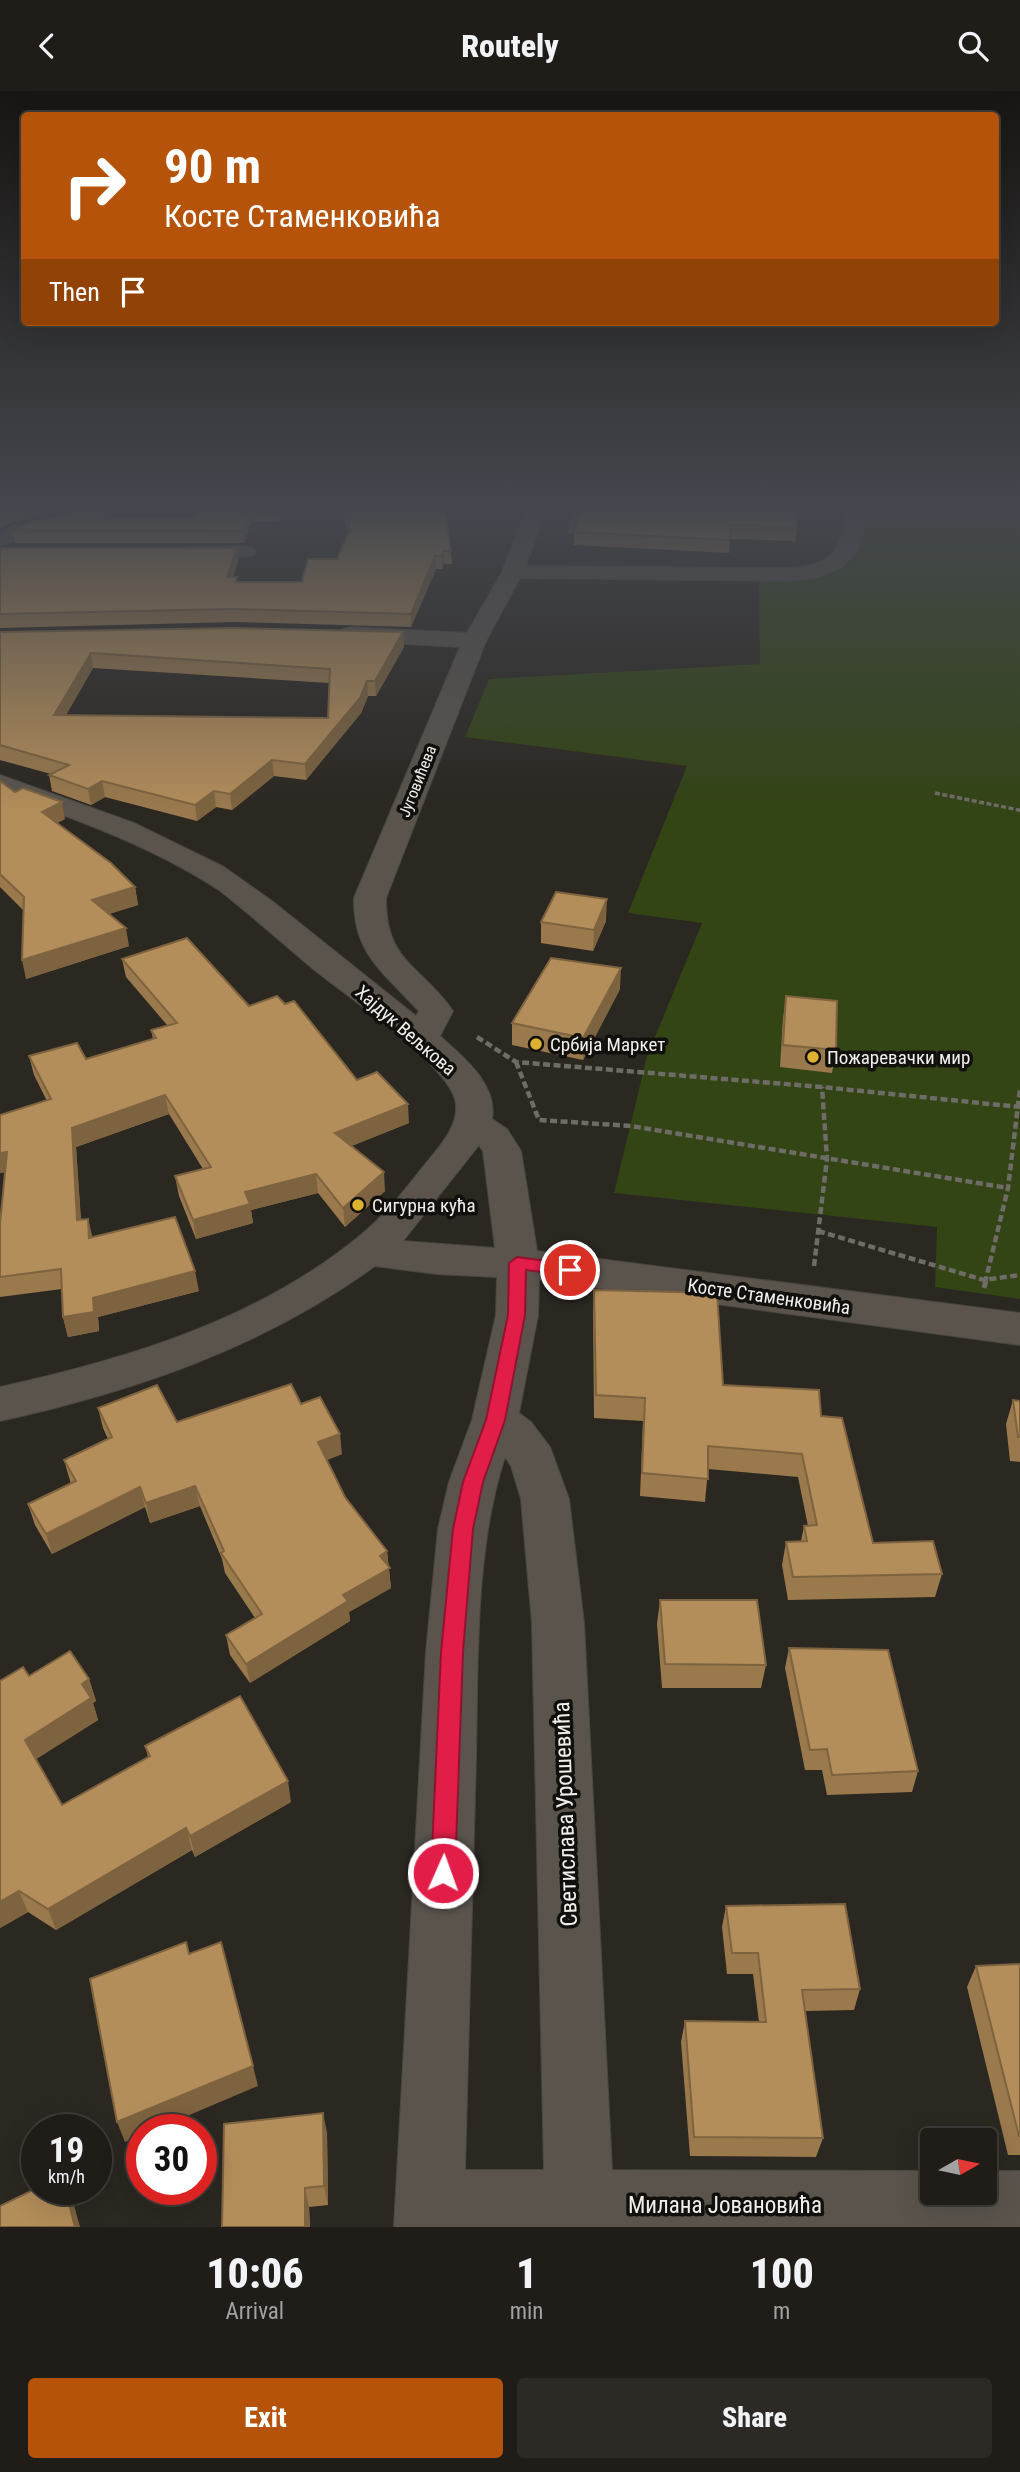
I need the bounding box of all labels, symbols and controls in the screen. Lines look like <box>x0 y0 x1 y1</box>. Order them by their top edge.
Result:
icon: back <box>28 27 66 65</box>
text: Routely <box>461 27 559 65</box>
icon: search <box>954 27 992 65</box>
text: 90 m <box>164 138 261 195</box>
icon: right <box>49 140 140 231</box>
text: Косте Стаменковића <box>164 197 441 235</box>
icon: arrive <box>114 273 152 311</box>
text: Then <box>49 277 100 307</box>
street label: Југовићева <box>394 743 440 820</box>
street label: Хајдук Вељкова <box>351 980 461 1080</box>
place label: Србија Маркет <box>550 1033 665 1056</box>
marker: Србија Маркет <box>528 1036 544 1052</box>
place label: Пожаревачки мир <box>827 1046 970 1069</box>
marker: Пожаревачки мир <box>805 1049 821 1065</box>
place label: Сигурна кућа <box>372 1194 476 1217</box>
marker: Сигурна кућа <box>350 1197 366 1213</box>
pin <box>540 1240 600 1300</box>
icon: arrive <box>551 1251 589 1289</box>
street label: Косте Стаменковића <box>686 1274 852 1319</box>
street label: Светислава Урошевића <box>548 1701 583 1927</box>
position arrow <box>406 1836 480 1910</box>
speed limit sign: 30 <box>126 2114 217 2205</box>
north arrow <box>920 2128 998 2205</box>
map controls <box>920 2128 997 2205</box>
text: 19 <box>49 2130 84 2171</box>
text: km/h <box>48 2166 85 2187</box>
street label: Милана Јовановића <box>628 2192 822 2219</box>
text: 10:06 <box>206 2249 303 2298</box>
text: 1 <box>516 2249 537 2298</box>
text: 100 <box>750 2249 814 2298</box>
text: Arrival <box>226 2298 284 2325</box>
text: min <box>510 2298 543 2325</box>
text: m <box>773 2298 790 2325</box>
button: Exit <box>28 2378 503 2458</box>
button: Share <box>517 2378 992 2458</box>

